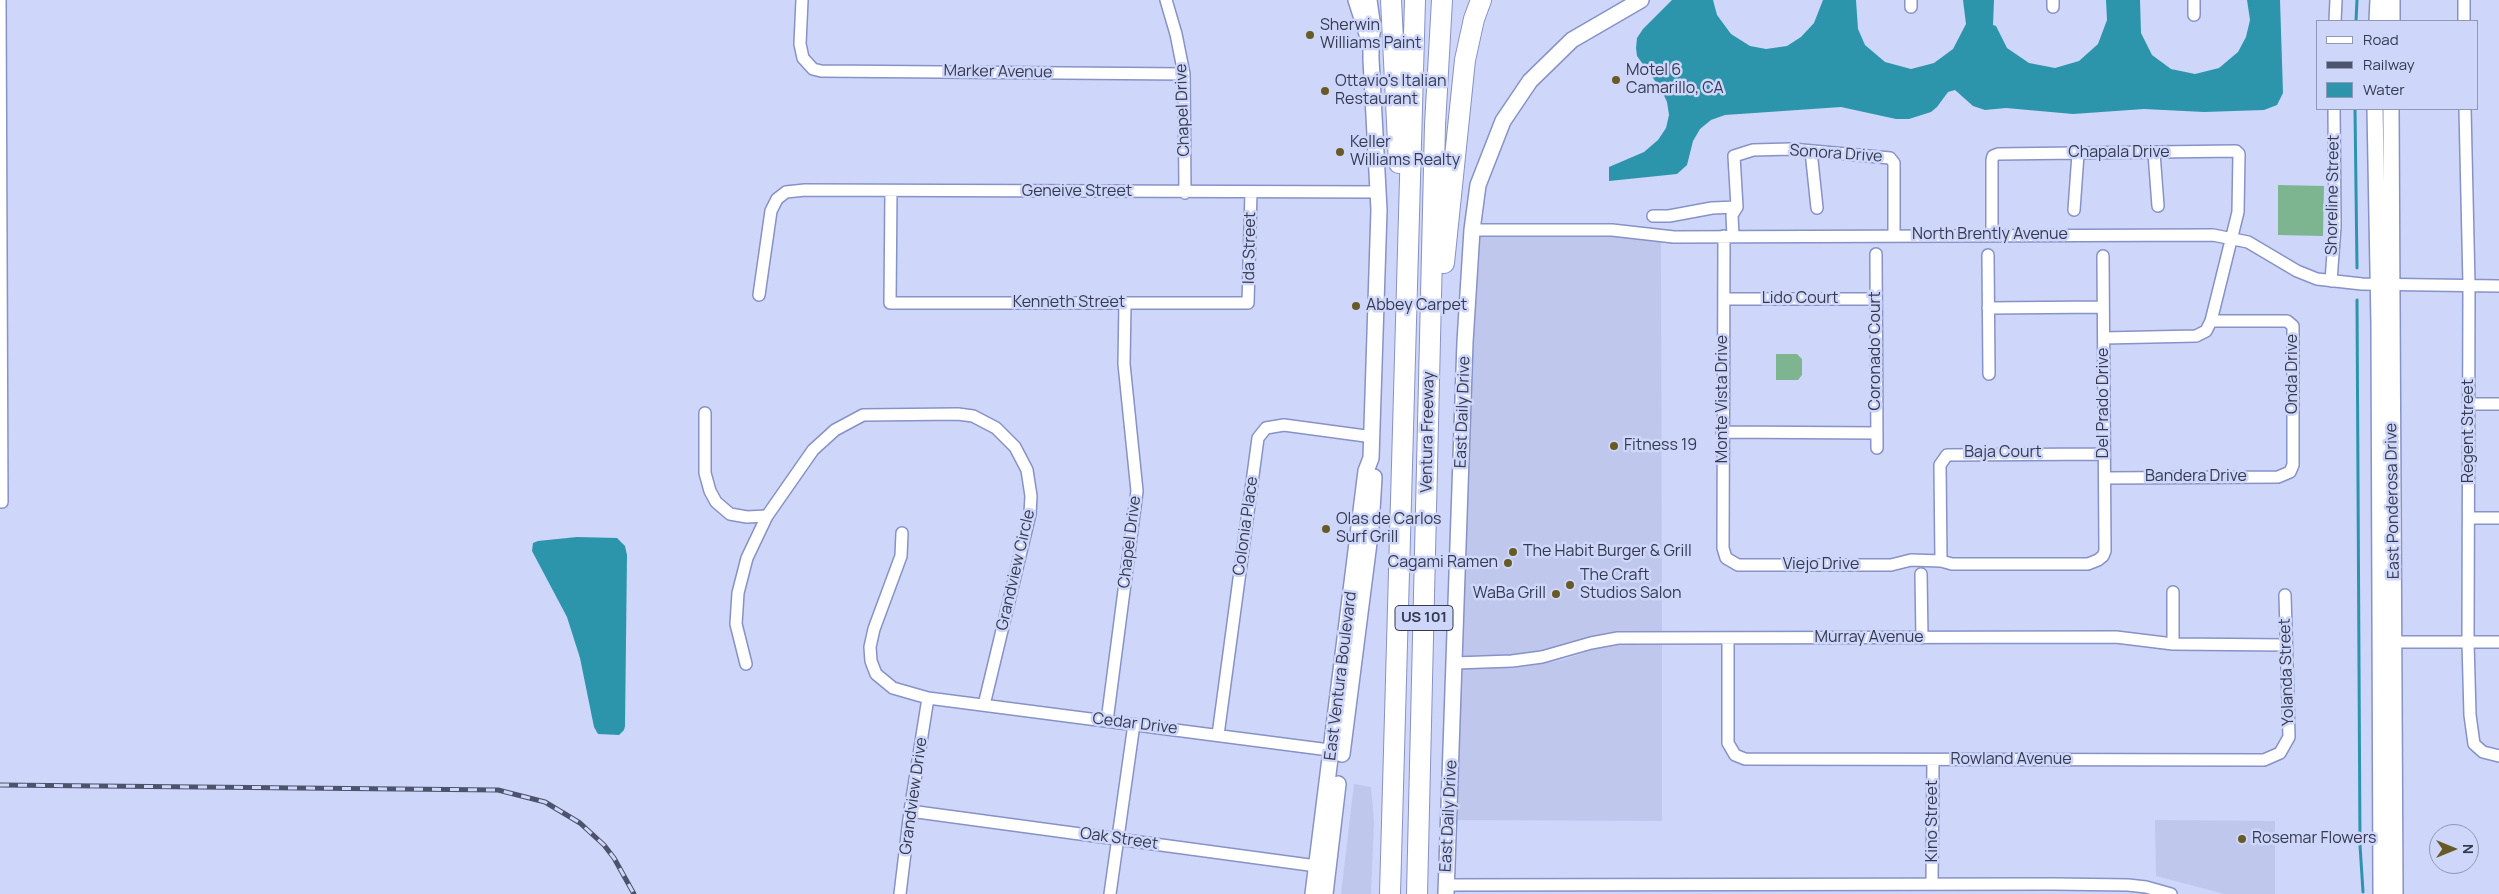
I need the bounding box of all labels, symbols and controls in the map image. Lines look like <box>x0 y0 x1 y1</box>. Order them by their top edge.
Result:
place label: Sherwin Williams Paint <box>1320 16 1421 54</box>
legend <box>2316 20 2479 110</box>
marker: Sherwin Williams Paint <box>1304 29 1316 41</box>
text: Road <box>2363 29 2399 50</box>
text: Railway <box>2363 54 2415 75</box>
street label: Marker Avenue <box>943 61 1053 83</box>
place label: Motel 6 Camarillo, CA <box>1626 61 1724 99</box>
street label: Chapel Drive <box>1172 63 1194 157</box>
place label: Ottavio's Italian Restaurant <box>1335 72 1446 110</box>
marker: Motel 6 Camarillo, CA <box>1610 74 1622 86</box>
text: Water <box>2363 79 2405 100</box>
marker: Ottavio's Italian Restaurant <box>1319 85 1331 97</box>
place label: Keller Williams Realty <box>1350 133 1460 171</box>
street label: Shoreline Street <box>2322 135 2344 255</box>
street label: Sonora Drive <box>1789 141 1883 167</box>
street label: Chapala Drive <box>2068 143 2170 163</box>
marker: Keller Williams Realty <box>1334 146 1346 158</box>
street label: Geneive Street <box>1022 182 1132 202</box>
street label: Ida Street <box>1240 212 1260 284</box>
street label: North Brently Avenue <box>1912 225 2068 245</box>
street label: Lido Court <box>1762 289 1838 309</box>
street label: Coronado Court <box>1866 291 1886 411</box>
street label: Kenneth Street <box>1013 293 1125 313</box>
place label: Abbey Carpet <box>1366 296 1467 316</box>
marker: Abbey Carpet <box>1350 300 1362 312</box>
street label: Onda Drive <box>2283 334 2303 414</box>
street label: Monte Vista Drive <box>1713 335 1733 463</box>
street label: Del Prado Drive <box>2094 348 2114 458</box>
street label: East Daily Drive <box>1451 356 1475 468</box>
street label: Ventura Freeway <box>1417 371 1439 493</box>
street label: Regent Street <box>2459 379 2479 483</box>
street label: East Ponderosa Drive <box>2382 423 2404 579</box>
place label: Fitness 19 <box>1624 436 1697 456</box>
marker: Fitness 19 <box>1608 440 1620 452</box>
street label: Baja Court <box>1964 443 2042 463</box>
street label: Bandera Drive <box>2145 467 2247 487</box>
street label: Colonia Place <box>1230 475 1262 577</box>
street label: Chapel Drive <box>1115 495 1145 589</box>
street label: Grandview Circle <box>993 508 1039 632</box>
place label: Olas de Carlos Surf Grill <box>1336 510 1441 548</box>
marker: Olas de Carlos Surf Grill <box>1320 523 1332 535</box>
place label: The Habit Burger & Grill <box>1523 542 1692 562</box>
marker: The Habit Burger & Grill <box>1507 546 1519 558</box>
place label: Cagami Ramen <box>1388 553 1498 573</box>
street label: Viejo Drive <box>1783 555 1859 575</box>
marker: Cagami Ramen <box>1502 557 1514 569</box>
place label: The Craft Studios Salon <box>1580 566 1681 604</box>
marker: The Craft Studios Salon <box>1564 579 1576 591</box>
place label: WaBa Grill <box>1473 584 1546 604</box>
marker: WaBa Grill <box>1550 588 1562 600</box>
street label: East Ventura Boulevard <box>1321 590 1361 762</box>
road number: US 101 <box>1395 606 1453 630</box>
street label: Yolanda Street <box>2276 618 2298 726</box>
street label: Murray Avenue <box>1815 628 1923 648</box>
street label: Cedar Drive <box>1091 709 1179 739</box>
street label: Grandview Drive <box>896 736 932 856</box>
street label: Rowland Avenue <box>1950 750 2072 770</box>
street label: East Daily Drive <box>1436 759 1462 873</box>
street label: Kino Street <box>1923 780 1943 862</box>
street label: Oak Street <box>1079 824 1159 854</box>
north arrow <box>2429 824 2479 874</box>
place label: Rosemar Flowers <box>2252 829 2377 849</box>
marker: Rosemar Flowers <box>2236 833 2248 845</box>
text: N <box>2459 844 2478 854</box>

